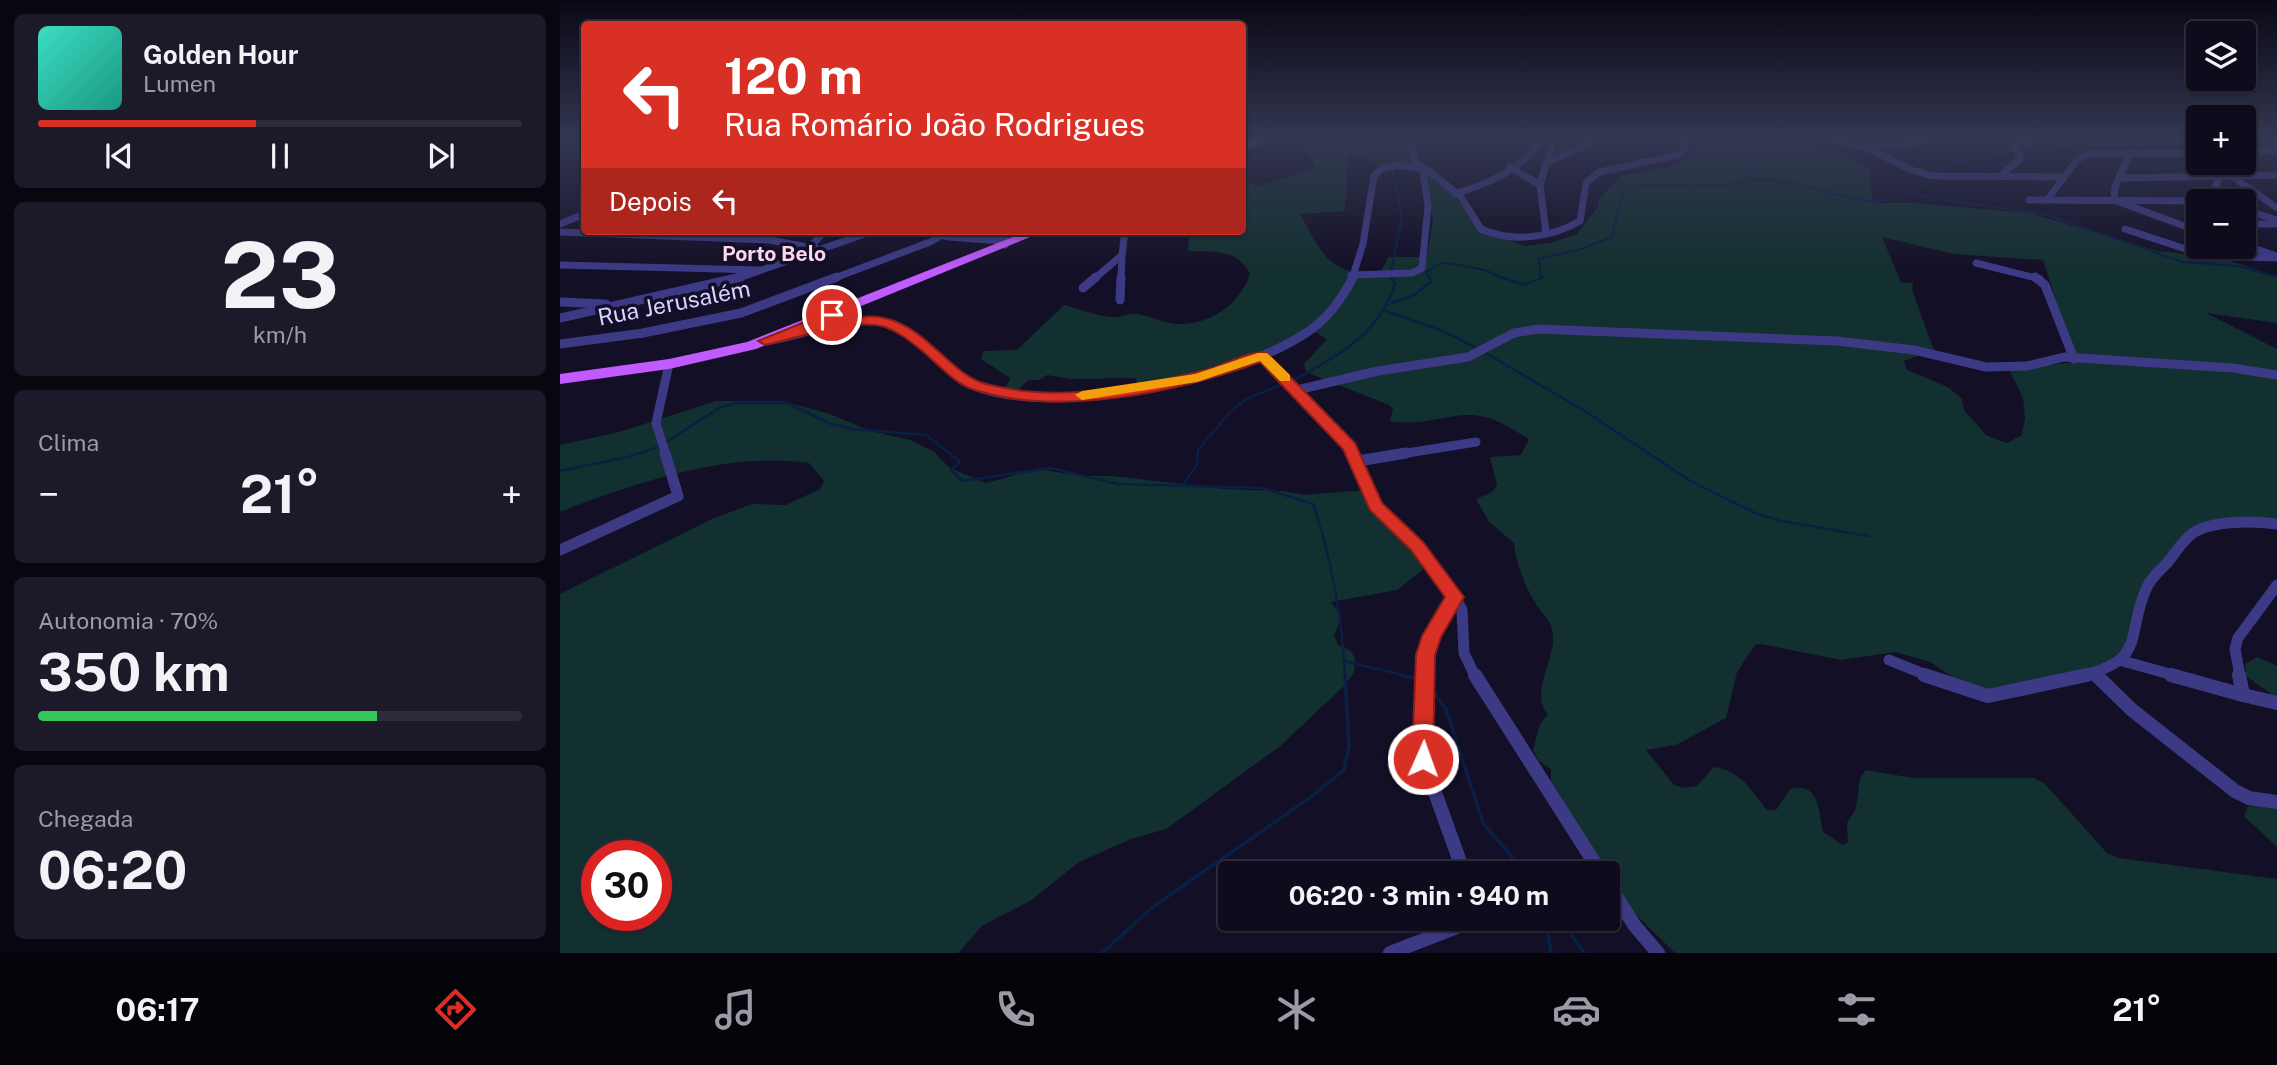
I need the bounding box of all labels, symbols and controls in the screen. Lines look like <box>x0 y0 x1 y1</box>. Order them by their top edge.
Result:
map controls <box>2186 21 2256 259</box>
button: layers <box>2186 21 2256 91</box>
text: Golden Hour <box>143 39 298 70</box>
text: 120 m <box>724 47 863 105</box>
icon: left <box>609 49 700 140</box>
text: Lumen <box>143 70 216 97</box>
button: + <box>2186 105 2256 175</box>
text: Rua Romário João Rodrigues <box>724 106 1145 143</box>
icon: previous <box>100 137 138 175</box>
icon: pause <box>261 137 299 175</box>
icon: next <box>422 137 460 175</box>
icon: left <box>706 182 744 220</box>
text: Depois <box>609 186 692 217</box>
button: − <box>2186 189 2256 259</box>
text: 23 <box>221 222 339 328</box>
district label: Porto Belo <box>722 241 826 266</box>
street label: Rua Jerusalém <box>595 274 753 331</box>
pin <box>802 285 862 345</box>
icon: arrive <box>813 296 851 334</box>
text: km/h <box>253 321 307 348</box>
text: Clima <box>38 429 99 456</box>
text: 21° <box>240 464 320 525</box>
text: − <box>38 472 59 517</box>
text: + <box>501 472 522 517</box>
text: Autonomia · 70% <box>38 607 218 634</box>
text: 350 km <box>38 642 230 703</box>
position arrow <box>1386 722 1460 796</box>
text: Chegada <box>38 805 133 832</box>
text: 06:20 <box>38 840 187 901</box>
speed limit sign: 30 <box>581 840 672 931</box>
text: 06:20 · 3 min · 940 m <box>1289 880 1549 911</box>
icon: directions <box>431 985 480 1034</box>
icon: music <box>711 985 760 1034</box>
icon: phone <box>991 985 1040 1034</box>
icon: climate <box>1272 985 1321 1034</box>
icon: car <box>1552 985 1601 1034</box>
icon: filters <box>1832 985 1881 1034</box>
text: 06:17 <box>116 991 200 1028</box>
text: 21° <box>2112 991 2161 1028</box>

